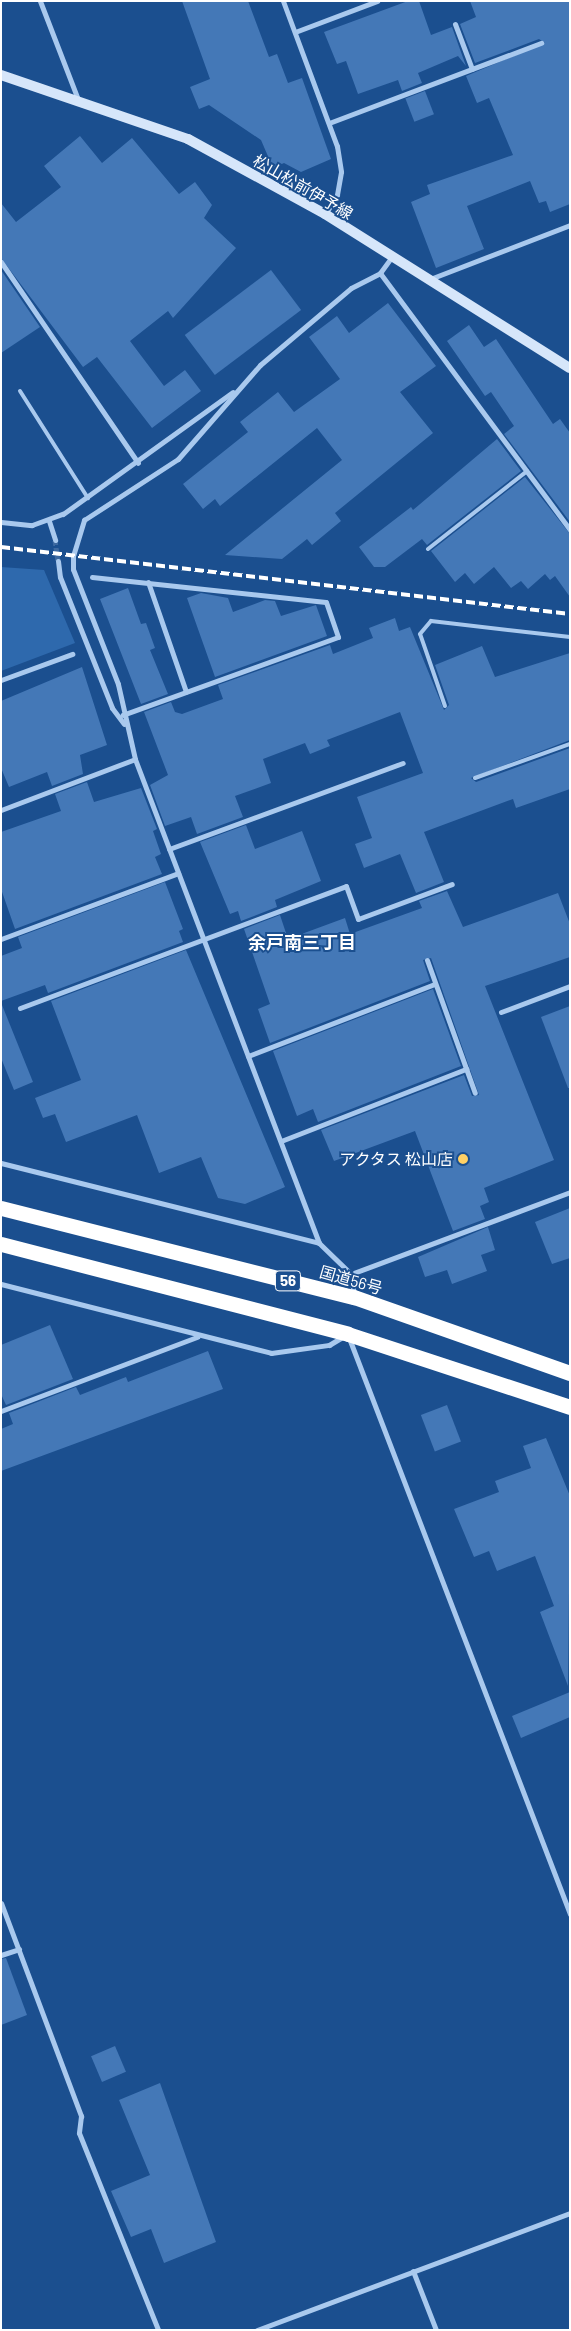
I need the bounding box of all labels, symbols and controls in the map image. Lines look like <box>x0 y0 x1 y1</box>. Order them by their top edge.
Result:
street label: 松山松前伊予線 <box>250 151 356 223</box>
district label: 余戸南三丁目 <box>248 931 356 953</box>
place label: アクタス 松山店 <box>338 1149 453 1169</box>
marker: アクタス 松山店 <box>457 1153 469 1165</box>
street label: 国道56号 <box>317 1262 385 1298</box>
road number: 56 <box>274 1268 302 1294</box>

